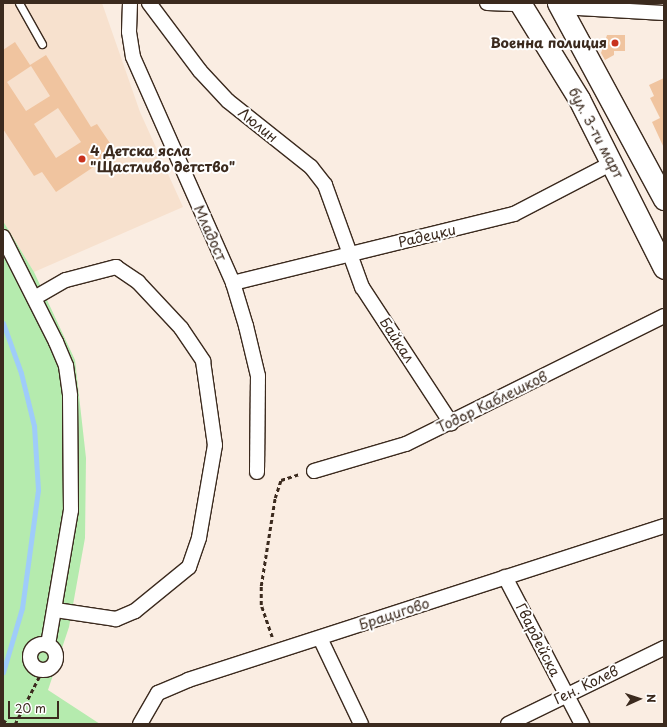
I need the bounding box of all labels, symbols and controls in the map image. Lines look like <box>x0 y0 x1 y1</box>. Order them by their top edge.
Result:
place label: Военна полиция <box>490 35 607 51</box>
marker: Военна полиция <box>610 38 620 48</box>
street label: бул. 3-ти март <box>565 84 627 182</box>
street label: Люлин <box>235 104 281 146</box>
place label: 4 Детска ясла "Щастливо детство" <box>90 143 235 176</box>
marker: 4 Детска ясла "Щастливо детство" <box>77 154 87 164</box>
street label: Младост <box>190 202 230 264</box>
street label: Радецки <box>397 221 457 251</box>
street label: Байкал <box>376 314 418 366</box>
street label: Тодор Каблешков <box>434 368 550 436</box>
street label: Брацигово <box>356 595 432 633</box>
street label: Гвардейска <box>512 601 564 679</box>
street label: Ген. Колев <box>551 662 621 708</box>
north arrow <box>619 679 659 719</box>
scale bar <box>10 693 61 719</box>
text: N <box>643 694 660 703</box>
text: 20 m <box>15 699 46 717</box>

